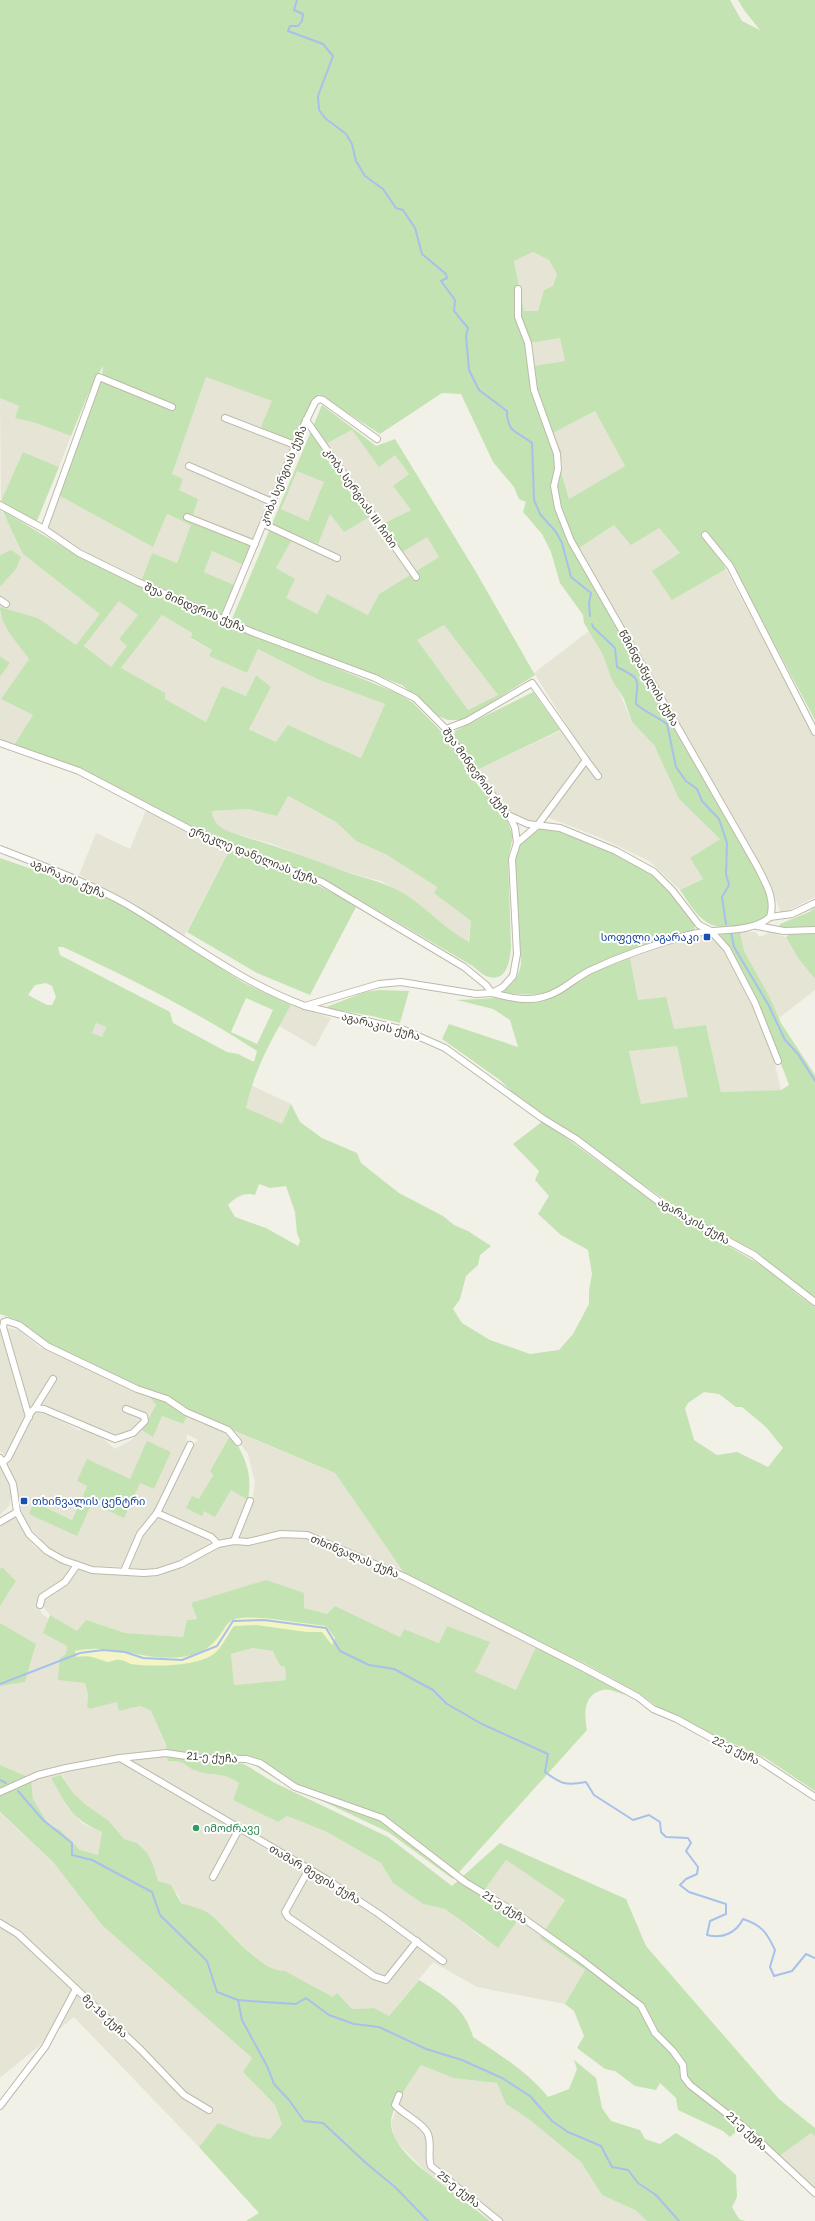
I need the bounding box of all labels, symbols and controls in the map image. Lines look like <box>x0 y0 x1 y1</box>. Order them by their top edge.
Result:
street label: კობა სერგიას ქუჩა <box>257 423 309 527</box>
street label: კობა სერგიას III ჩიხი <box>321 446 400 551</box>
street label: შუა მინდვრის ქუჩა <box>142 580 247 635</box>
street label: წმინდაწყლის ქუჩა <box>616 628 681 729</box>
street label: შუა მინდვრის ქუჩა <box>440 726 514 821</box>
street label: ერეკლე დანელიას ქუჩა <box>188 824 320 887</box>
street label: აგარაკის ქუჩა <box>28 856 107 901</box>
place label: სოფელი აგარაკი <box>601 931 699 944</box>
marker: სოფელი აგარაკი <box>702 932 712 942</box>
street label: აგარაკის ქუჩა <box>340 1010 422 1043</box>
street label: აგარაკის ქუჩა <box>655 1196 732 1247</box>
place label: თხინვალის ცენტრი <box>32 1495 145 1508</box>
marker: თხინვალის ცენტრი <box>19 1496 29 1506</box>
street label: თხინვალას ქუჩა <box>309 1532 401 1581</box>
street label: 22-ე ქუჩა <box>710 1733 762 1767</box>
street label: 21-ე ქუჩა <box>186 1749 238 1766</box>
place label: იმოძრავე <box>204 1822 260 1835</box>
marker: იმოძრავე <box>191 1823 201 1833</box>
street label: თამარ მეფის ქუჩა <box>267 1842 363 1907</box>
street label: 21-ე ქუჩა <box>480 1888 530 1927</box>
street label: მე-19 ქუჩა <box>79 1992 130 2041</box>
street label: 21-ე ქუჩა <box>724 2109 770 2154</box>
street label: 25-ე ქუჩა <box>435 2168 483 2211</box>

